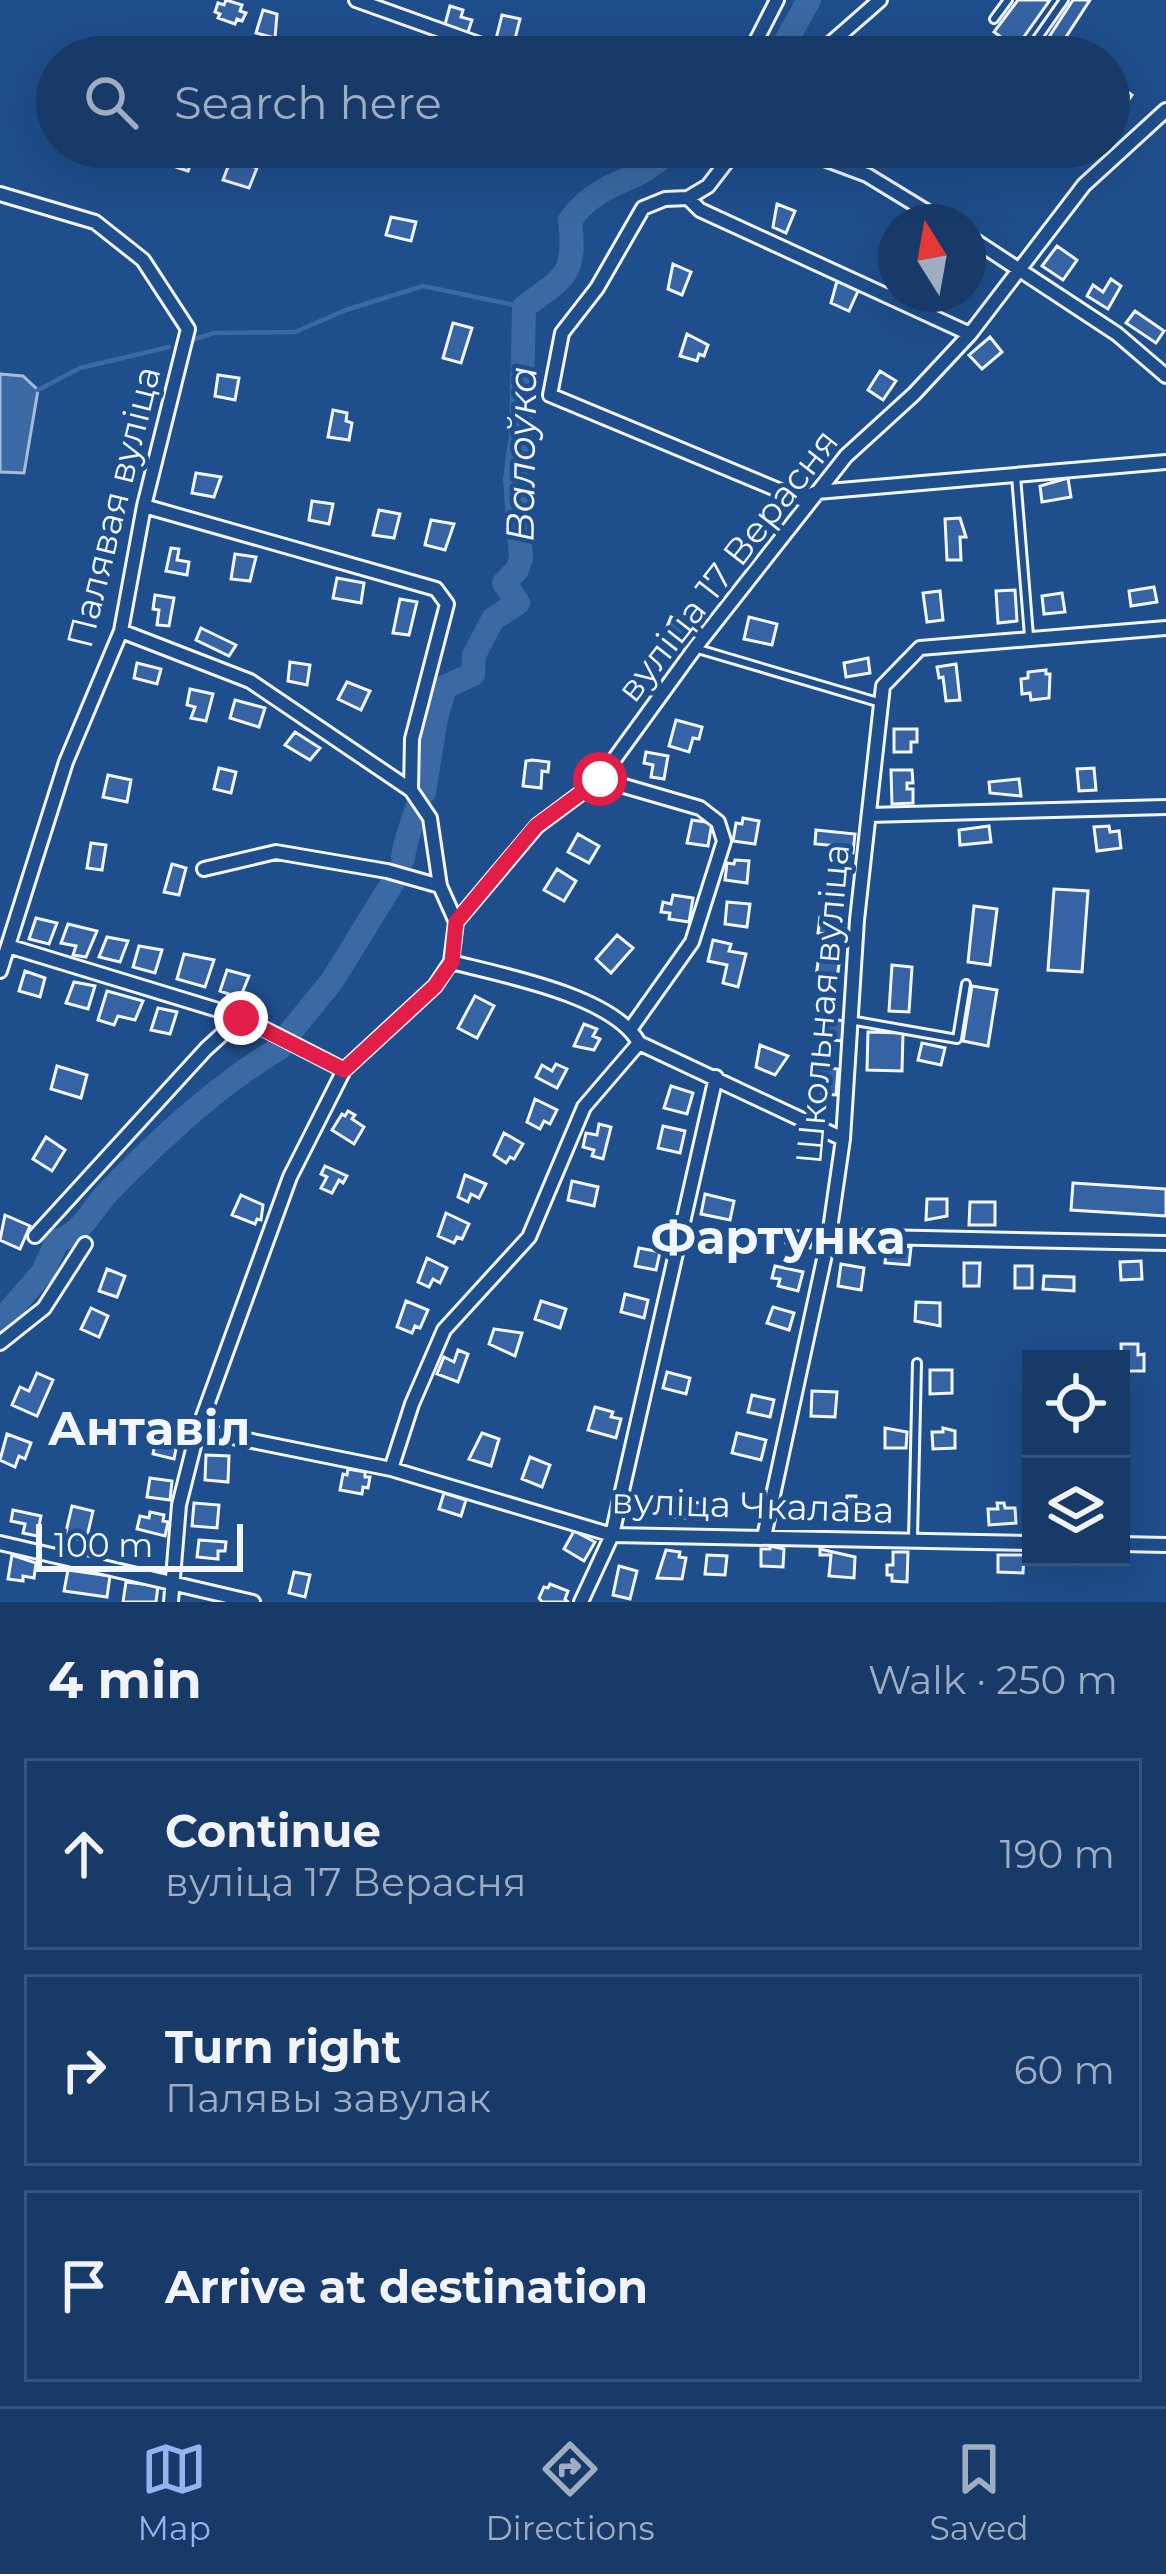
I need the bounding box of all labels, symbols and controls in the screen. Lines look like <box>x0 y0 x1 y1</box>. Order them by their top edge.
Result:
search box <box>36 36 1130 168</box>
icon: search <box>78 69 144 135</box>
text: Search here <box>174 75 442 130</box>
north arrow <box>878 204 986 312</box>
street label: Палявая вуліца <box>57 362 169 652</box>
water label: Валоўка <box>495 366 547 542</box>
street label: вуліца 17 Верасня <box>607 420 847 710</box>
route start <box>573 752 627 806</box>
street label: Школьная вуліца <box>786 842 858 1166</box>
route end <box>214 991 268 1045</box>
district label: Фартунка <box>651 1208 905 1266</box>
map controls <box>1022 1350 1130 1566</box>
button: locate <box>1022 1350 1130 1458</box>
district label: Антавіл <box>48 1399 250 1457</box>
button: layers <box>1022 1458 1130 1566</box>
street label: вуліца Чкалава <box>611 1478 895 1532</box>
scale bar <box>36 1518 243 1571</box>
text: 100 m <box>54 1525 153 1565</box>
text: 4 min <box>48 1649 202 1711</box>
text: Walk · 250 m <box>868 1656 1118 1704</box>
text: Continue <box>165 1803 381 1858</box>
icon: ahead <box>51 1821 117 1887</box>
text: 190 m <box>1000 1830 1115 1878</box>
text: вуліца 17 Верасня <box>165 1858 526 1906</box>
text: Turn right <box>165 2019 401 2074</box>
icon: right <box>51 2037 117 2103</box>
text: 60 m <box>1014 2046 1115 2094</box>
text: Палявы завулак <box>165 2074 491 2122</box>
icon: arrive <box>51 2253 117 2319</box>
text: Arrive at destination <box>165 2259 648 2314</box>
tab: Map <box>137 2436 211 2548</box>
tab: Directions <box>486 2436 655 2548</box>
tab: Saved <box>929 2436 1029 2548</box>

